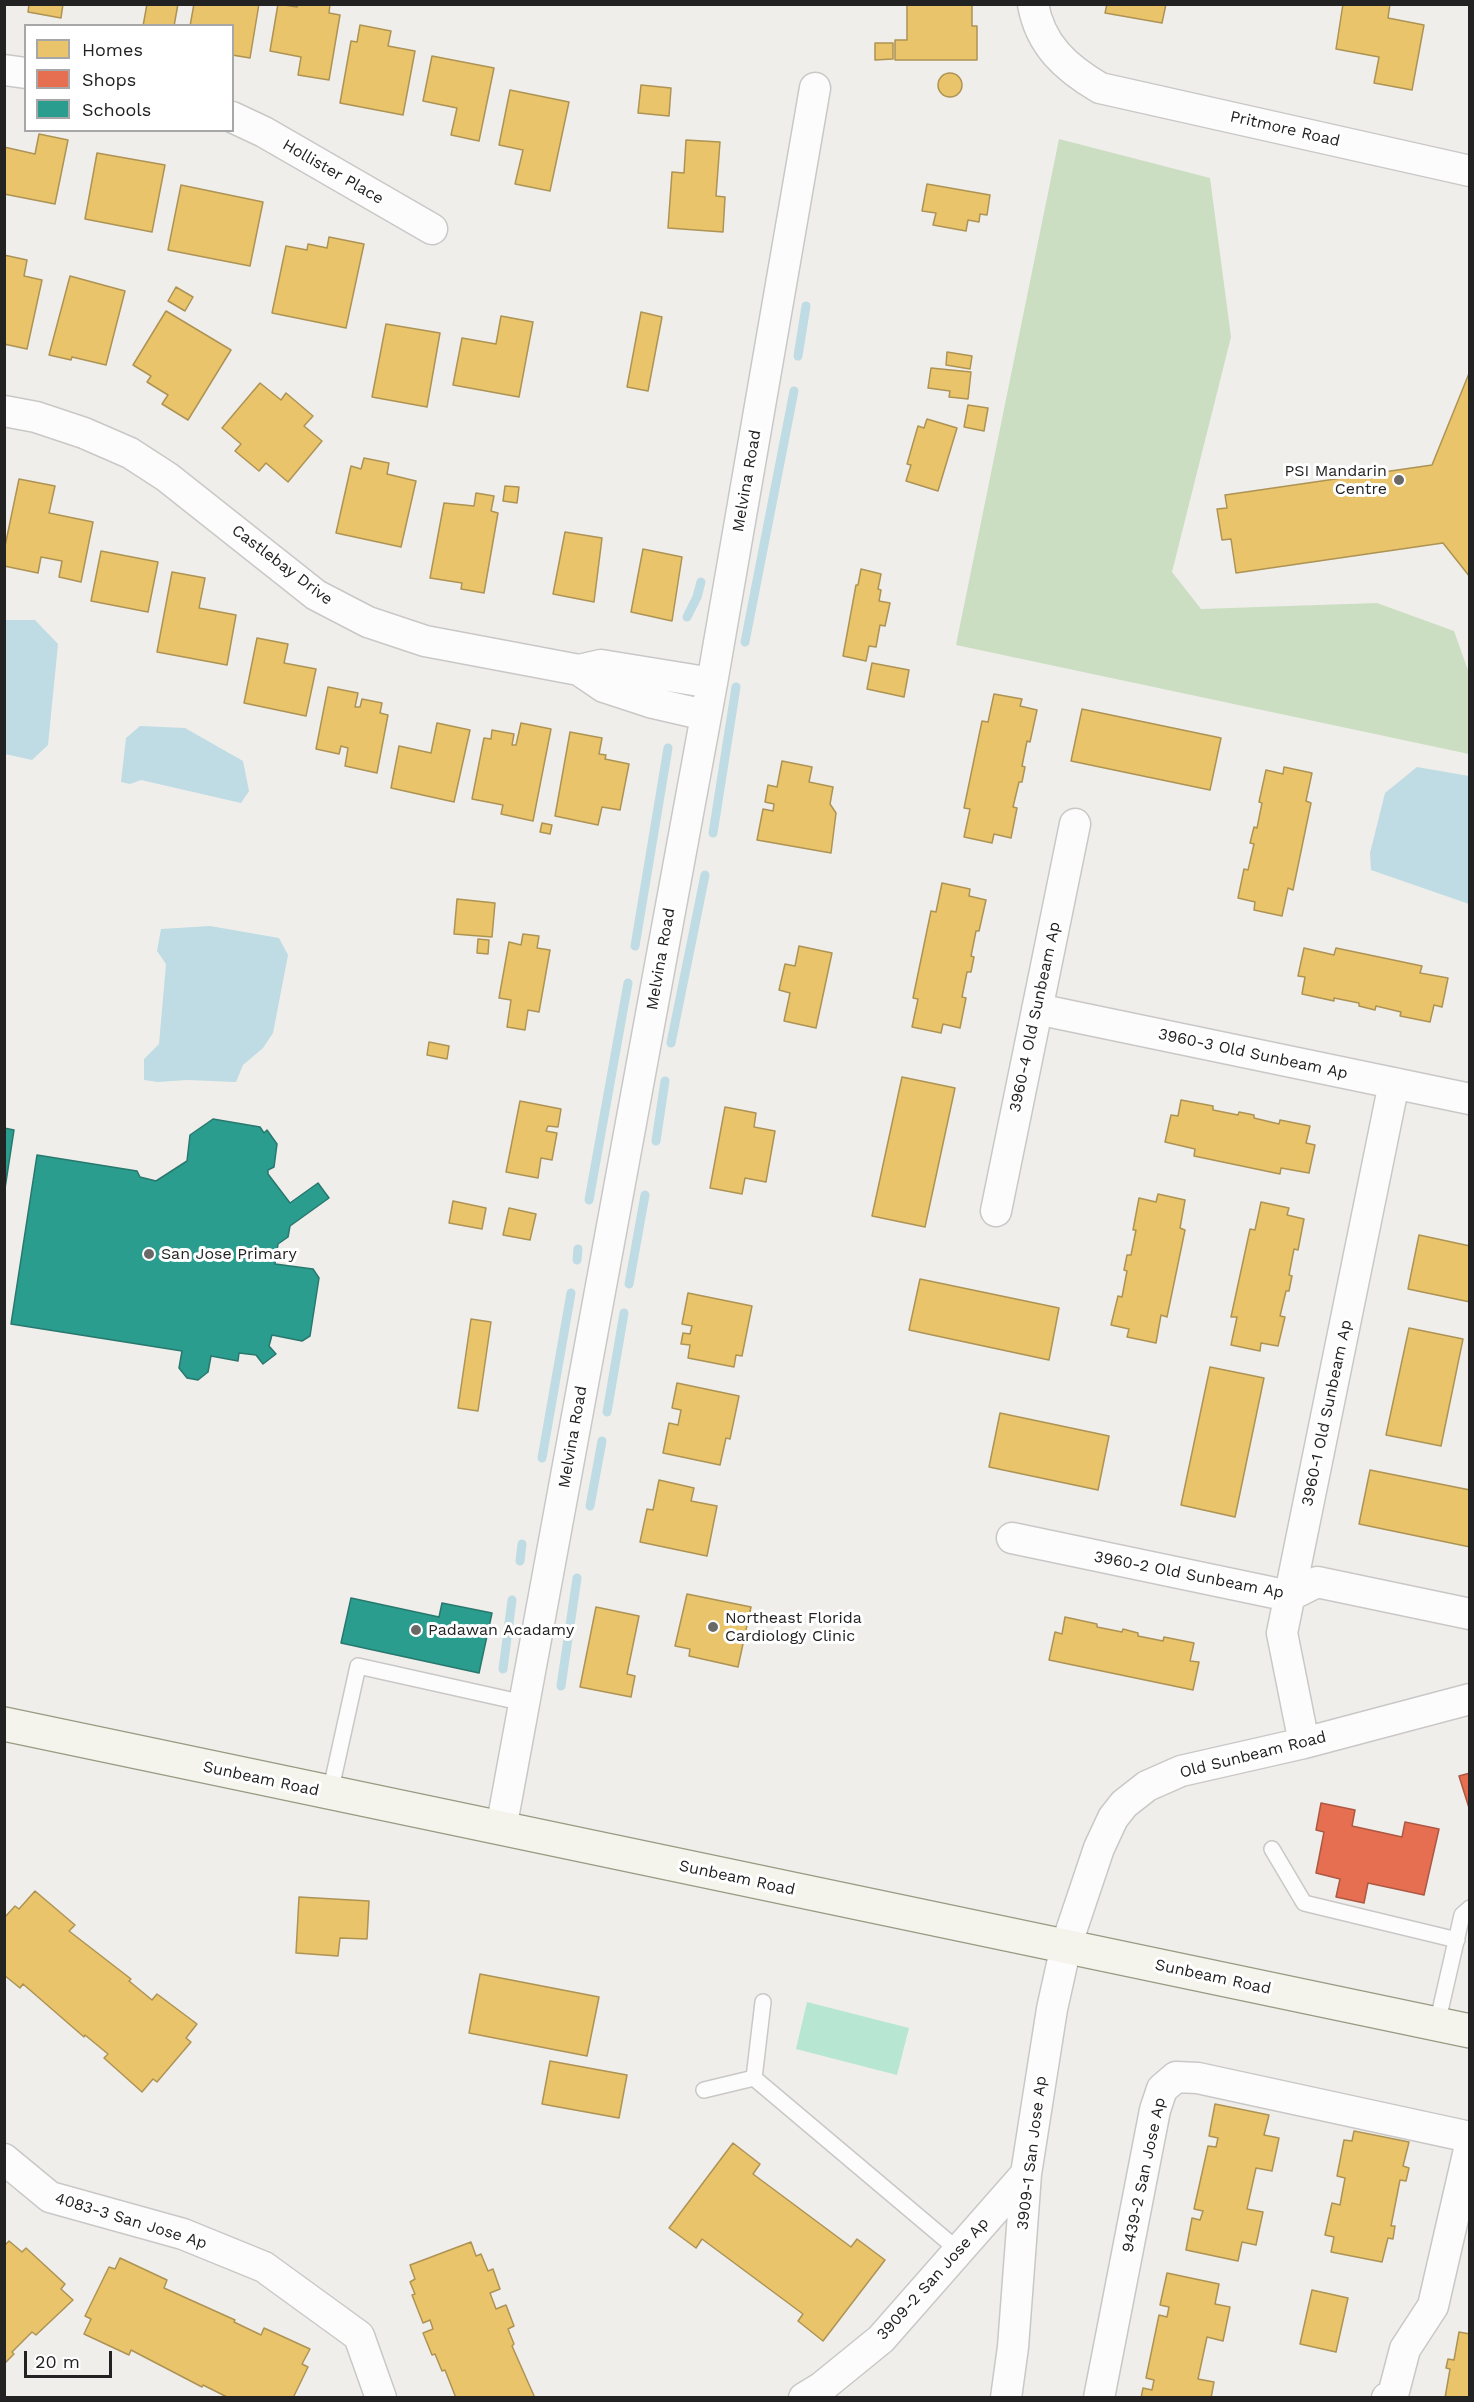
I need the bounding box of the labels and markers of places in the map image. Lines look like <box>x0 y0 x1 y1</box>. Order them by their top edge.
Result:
place label: PSI Mandarin Centre <box>1284 461 1387 499</box>
marker: PSI Mandarin Centre <box>1392 473 1406 487</box>
place label: San Jose Primary <box>161 1244 297 1264</box>
marker: San Jose Primary <box>142 1247 156 1261</box>
place label: Northeast Florida Cardiology Clinic <box>725 1608 862 1646</box>
place label: Padawan Acadamy <box>428 1620 574 1640</box>
marker: Northeast Florida Cardiology Clinic <box>706 1620 720 1634</box>
marker: Padawan Acadamy <box>409 1623 423 1637</box>

